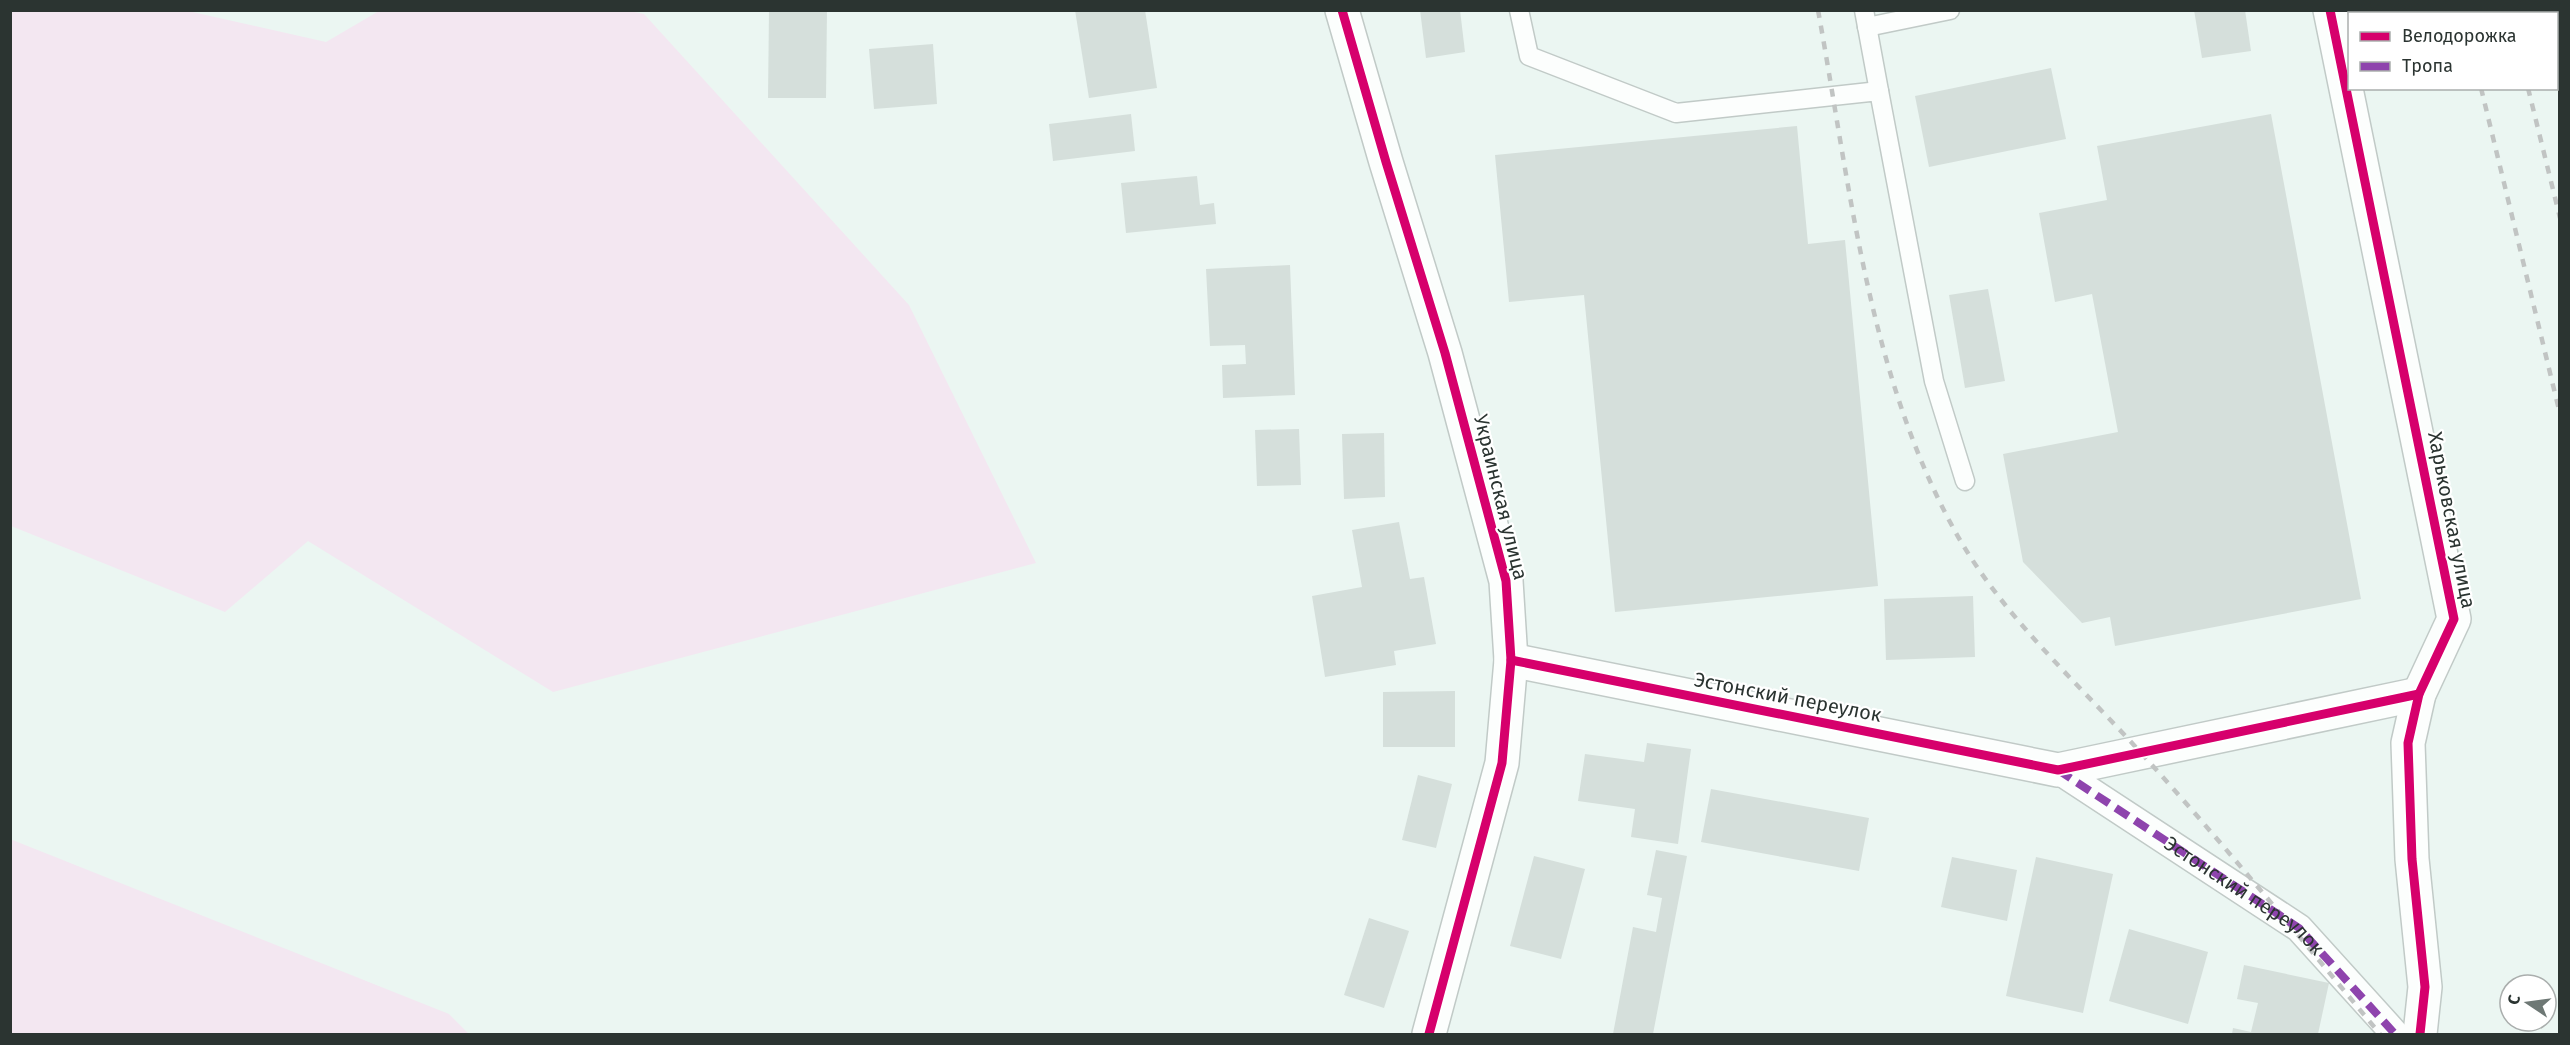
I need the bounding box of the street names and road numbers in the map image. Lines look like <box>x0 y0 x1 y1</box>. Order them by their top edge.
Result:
street label: Украинская улица <box>1469 412 1533 582</box>
street label: Харьковская улица <box>2423 430 2481 610</box>
street label: Эстонский переулок <box>1692 667 1884 727</box>
street label: Эстонский переулок <box>2160 831 2330 960</box>

